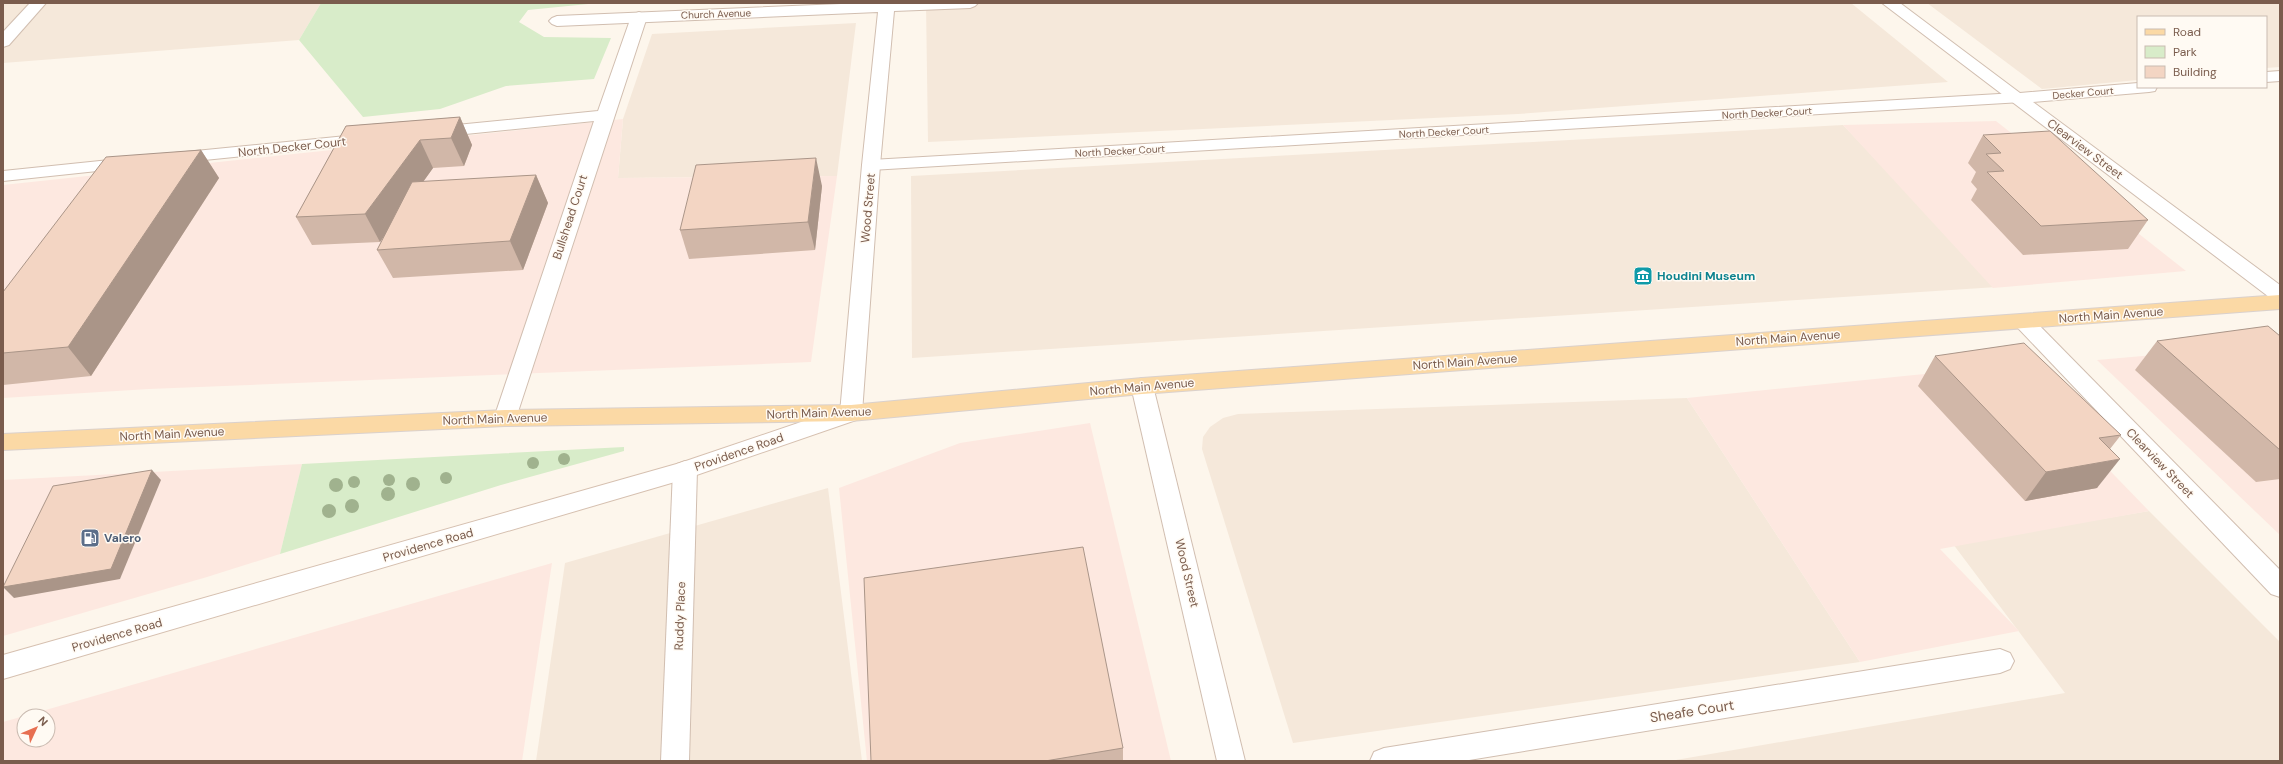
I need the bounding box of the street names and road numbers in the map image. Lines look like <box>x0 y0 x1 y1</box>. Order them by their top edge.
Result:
street label: Church Avenue <box>681 6 752 22</box>
street label: Decker Court <box>2052 84 2114 102</box>
street label: North Decker Court <box>1722 104 1813 122</box>
street label: Clearview Street <box>2044 115 2126 183</box>
street label: North Decker Court <box>1399 123 1490 141</box>
street label: North Decker Court <box>237 133 347 161</box>
street label: North Decker Court <box>1075 142 1166 160</box>
street label: Bullshead Court <box>549 172 591 261</box>
street label: Wood Street <box>857 172 879 244</box>
street label: North Main Avenue <box>2058 303 2164 327</box>
street label: North Main Avenue <box>1735 326 1841 350</box>
street label: North Main Avenue <box>1412 350 1518 374</box>
street label: North Main Avenue <box>1089 374 1195 400</box>
street label: North Main Avenue <box>766 403 872 423</box>
street label: North Main Avenue <box>442 409 548 429</box>
street label: North Main Avenue <box>119 423 225 445</box>
street label: Clearview Street <box>2123 425 2198 502</box>
street label: Providence Road <box>692 429 786 475</box>
street label: Providence Road <box>381 524 475 566</box>
street label: Wood Street <box>1171 537 1203 609</box>
street label: Ruddy Place <box>671 581 689 651</box>
street label: Providence Road <box>70 614 164 656</box>
street label: Sheafe Court <box>1649 695 1735 727</box>

